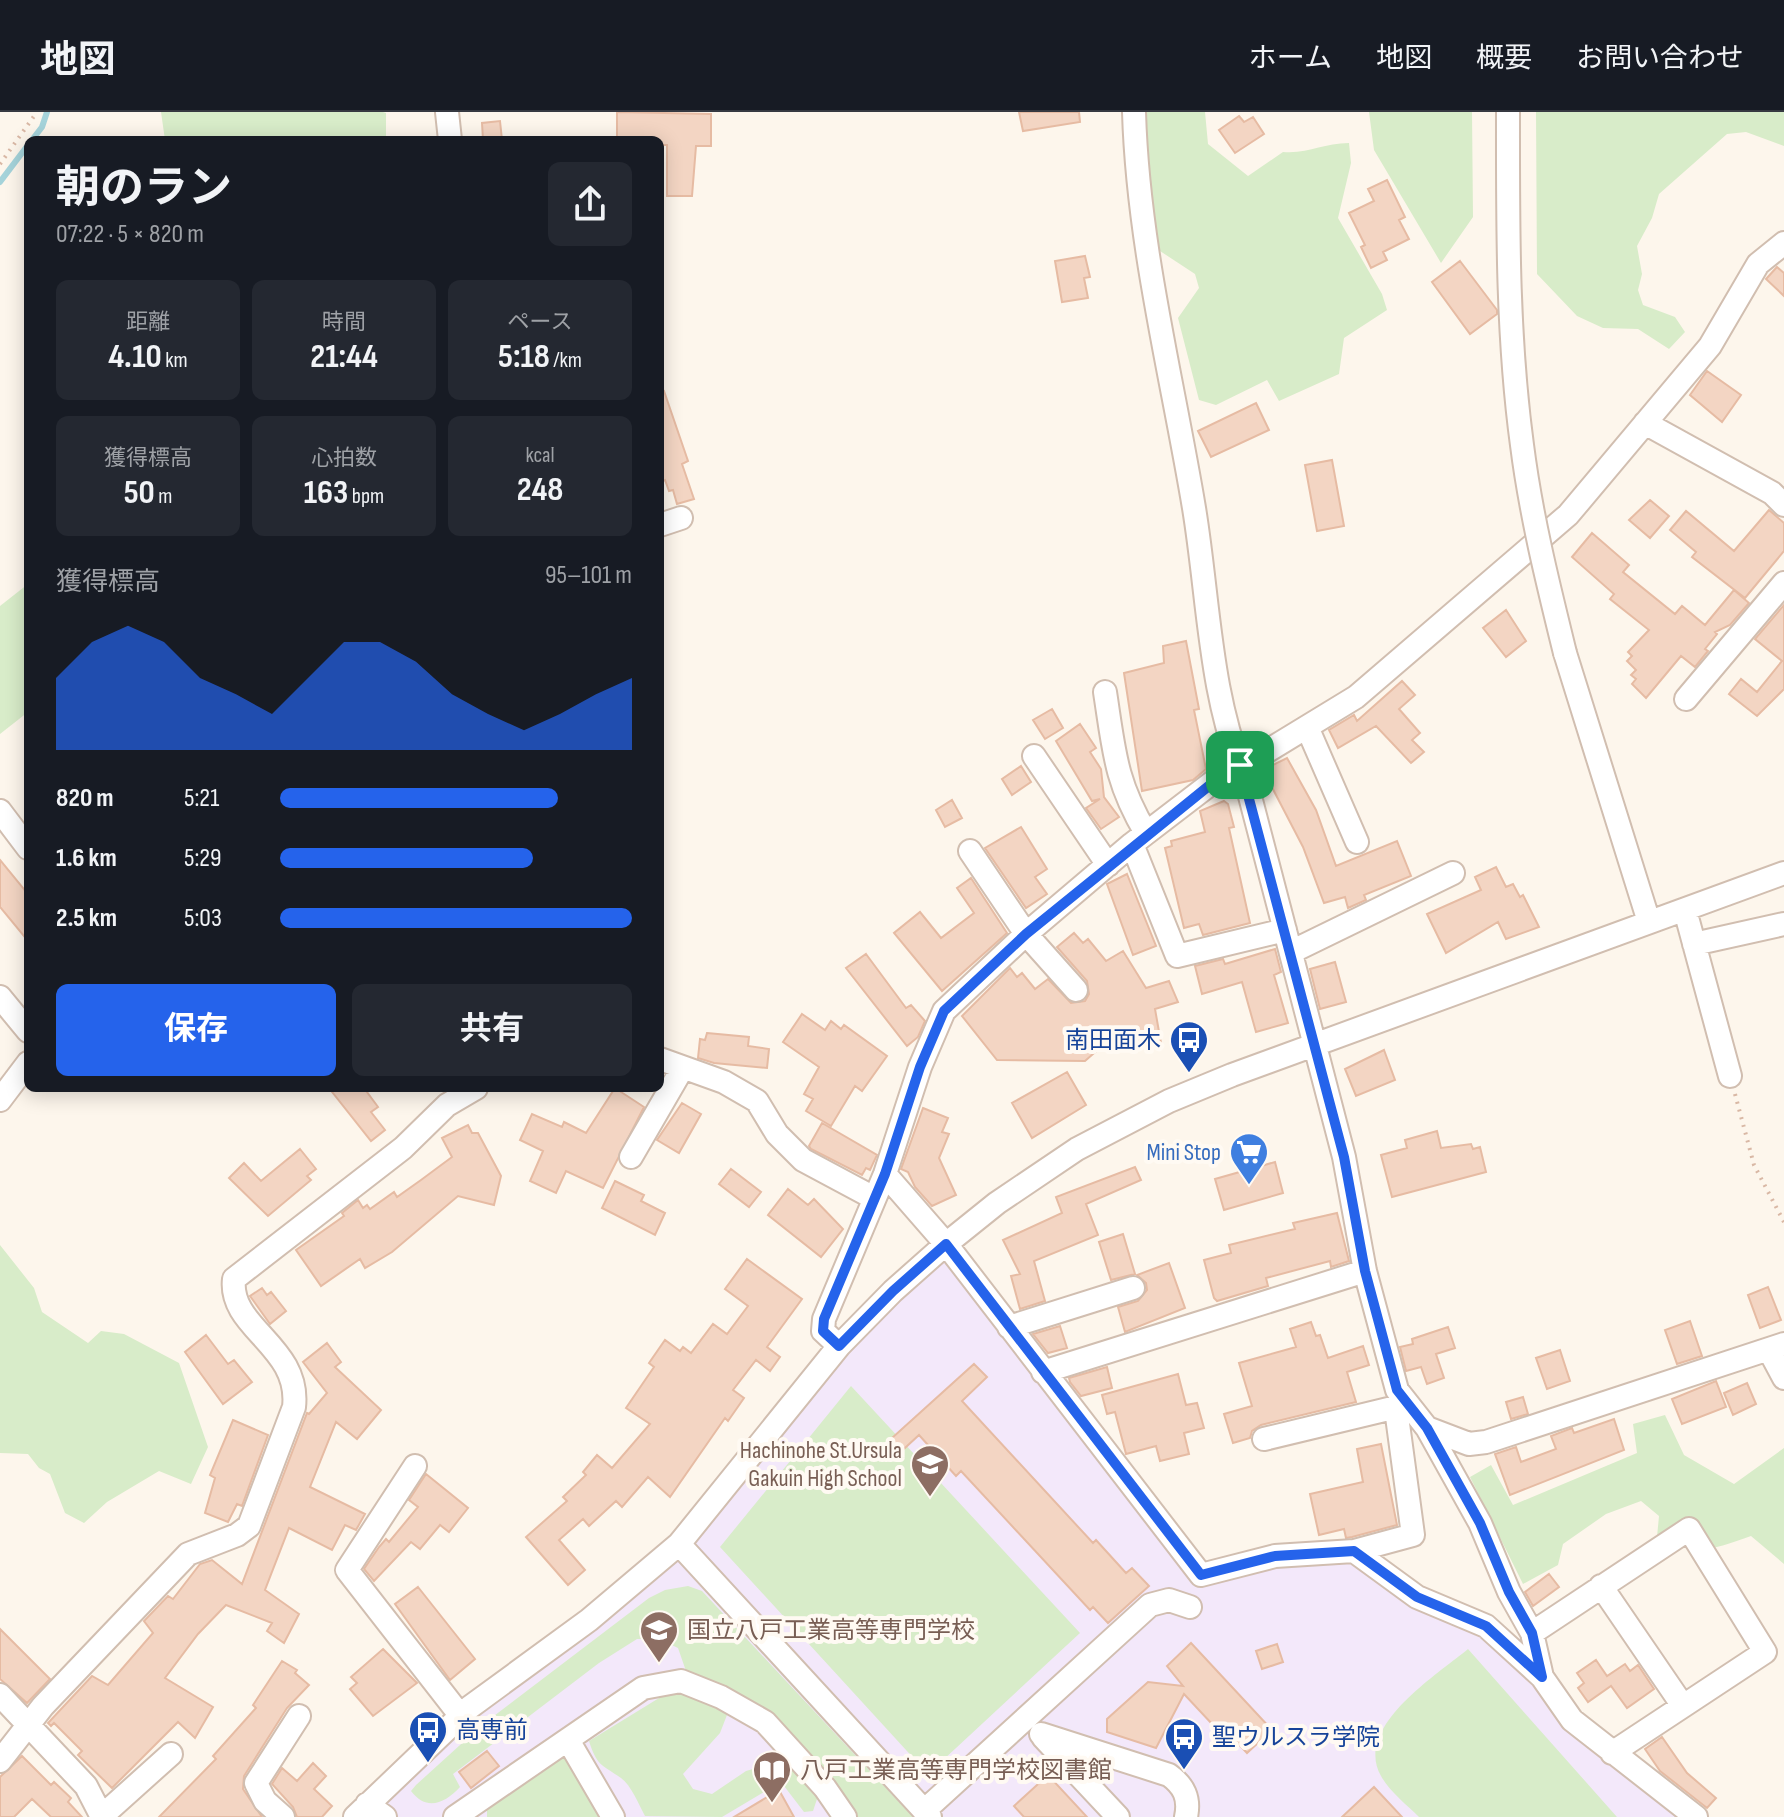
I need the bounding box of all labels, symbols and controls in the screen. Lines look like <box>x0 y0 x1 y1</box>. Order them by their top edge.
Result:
text: 地図 <box>40 38 116 83</box>
text: ホーム <box>1249 42 1332 75</box>
text: 地図 <box>1376 42 1432 75</box>
text: 概要 <box>1476 42 1532 75</box>
text: お問い合わせ <box>1576 42 1744 75</box>
text: 朝のラン <box>56 162 232 215</box>
button: share <box>548 162 632 246</box>
text: 07:22 · 5 × 820 m <box>56 219 204 250</box>
text: 距離 <box>126 309 170 336</box>
text: 時間 <box>322 309 366 336</box>
text: ペース <box>508 309 572 336</box>
text: 4.10 <box>108 336 162 377</box>
text: 21:44 <box>310 336 378 377</box>
text: 5:18 <box>498 336 550 377</box>
text: km <box>162 347 188 374</box>
text: /km <box>550 347 582 374</box>
text: kcal <box>525 442 555 469</box>
text: 獲得標高 <box>104 445 192 472</box>
text: 心拍数 <box>311 445 377 472</box>
text: 248 <box>517 469 563 510</box>
text: 50 <box>124 472 155 513</box>
text: 163 <box>304 472 348 513</box>
text: m <box>155 483 172 510</box>
text: bpm <box>348 483 384 510</box>
text: 95–101 m <box>545 560 632 591</box>
text: 獲得標高 <box>56 567 160 598</box>
pin <box>1206 731 1274 799</box>
icon: arrive <box>1218 743 1262 787</box>
text: 820 m <box>56 783 114 814</box>
text: 5:21 <box>184 783 219 814</box>
text: 1.6 km <box>56 843 117 874</box>
text: 5:29 <box>184 843 222 874</box>
text: 2.5 km <box>56 903 117 934</box>
text: 5:03 <box>184 903 222 934</box>
button: 保存 <box>56 984 336 1076</box>
button: 共有 <box>352 984 632 1076</box>
bus stop icon: 南田面木 <box>1168 1019 1210 1074</box>
place label: 南田面木 <box>1065 1026 1161 1055</box>
supermarket icon: Mini Stop <box>1228 1131 1270 1186</box>
place label: Mini Stop <box>1146 1138 1221 1167</box>
place label: Hachinohe St.Ursula Gakuin High School <box>740 1436 902 1493</box>
school or university icon: Hachinohe St.Ursula Gakuin High School <box>909 1443 951 1498</box>
school or university icon: 国立八戸工業高等専門学校 <box>638 1609 680 1664</box>
place label: 国立八戸工業高等専門学校 <box>687 1616 975 1645</box>
bus stop icon: 高専前 <box>407 1709 449 1764</box>
place label: 高専前 <box>456 1716 528 1745</box>
bus stop icon: 聖ウルスラ学院 <box>1163 1716 1205 1771</box>
place label: 聖ウルスラ学院 <box>1212 1723 1380 1752</box>
library icon: 八戸工業高等専門学校図書館 <box>751 1749 793 1804</box>
place label: 八戸工業高等専門学校図書館 <box>800 1756 1112 1785</box>

